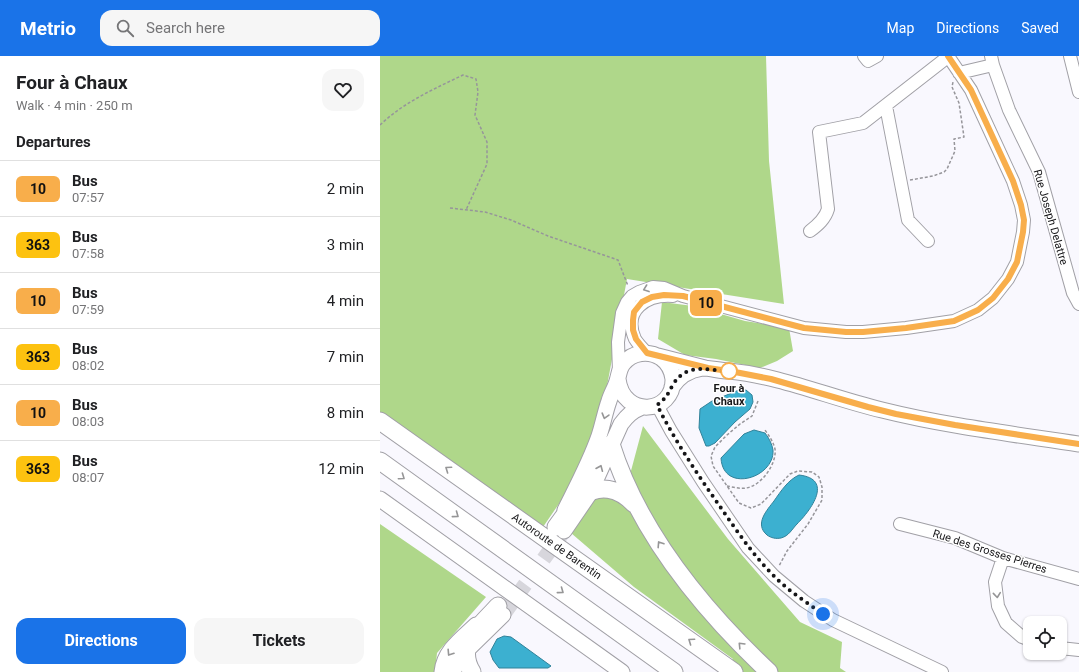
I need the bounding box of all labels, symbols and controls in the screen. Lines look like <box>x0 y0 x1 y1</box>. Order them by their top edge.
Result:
search box <box>100 10 380 46</box>
text: Metrio <box>20 17 76 40</box>
icon: search <box>114 17 136 39</box>
text: Search here <box>146 19 225 37</box>
text: Map <box>887 20 914 36</box>
text: Directions <box>936 20 999 36</box>
text: Saved <box>1021 20 1059 36</box>
button: heart <box>322 69 364 111</box>
text: Four à Chaux <box>16 71 128 94</box>
text: Walk · 4 min · 250 m <box>16 98 133 113</box>
text: Departures <box>16 133 91 151</box>
street label: Rue Joseph Delattre <box>1031 168 1070 266</box>
text: Bus <box>72 172 98 190</box>
text: 2 min <box>327 180 364 198</box>
text: 10 <box>30 181 46 197</box>
text: 07:57 <box>72 190 104 205</box>
text: Bus <box>72 228 98 246</box>
text: 3 min <box>327 236 364 254</box>
text: 363 <box>26 237 50 253</box>
text: 07:58 <box>72 246 104 261</box>
text: Bus <box>72 284 98 302</box>
one-way arrow <box>643 285 650 293</box>
line badge: 10 <box>688 290 724 316</box>
text: 4 min <box>327 292 364 310</box>
text: 10 <box>30 293 46 309</box>
text: 10 <box>698 295 714 311</box>
text: 07:59 <box>72 302 104 317</box>
text: Bus <box>72 340 98 358</box>
text: 7 min <box>327 348 364 366</box>
text: 363 <box>26 349 50 365</box>
text: 08:02 <box>72 358 104 373</box>
marker: Four à Chaux <box>720 362 738 380</box>
place label: Four à Chaux <box>713 382 745 408</box>
text: Bus <box>72 396 98 414</box>
text: 8 min <box>327 404 364 422</box>
text: 10 <box>30 405 46 421</box>
one-way arrow <box>601 412 610 419</box>
text: 08:03 <box>72 414 104 429</box>
text: Bus <box>72 452 98 470</box>
text: 12 min <box>318 460 364 478</box>
text: 363 <box>26 461 50 477</box>
one-way arrow <box>595 465 603 472</box>
one-way arrow <box>445 467 452 474</box>
text: 08:07 <box>72 470 104 485</box>
one-way arrow <box>398 472 405 480</box>
one-way arrow <box>451 510 458 517</box>
street label: Autoroute de Barentin <box>509 511 604 582</box>
street label: Rue des Grosses Pierres <box>931 527 1049 576</box>
one-way arrow <box>657 541 665 548</box>
one-way arrow <box>557 586 564 593</box>
one-way arrow <box>992 592 1001 598</box>
your location <box>813 604 833 624</box>
map controls <box>1023 616 1067 660</box>
button: locate <box>1023 616 1067 660</box>
button: Directions <box>16 618 186 664</box>
button: Tickets <box>194 618 364 664</box>
one-way arrow <box>688 638 695 646</box>
one-way arrow <box>739 642 746 649</box>
one-way arrow <box>447 648 454 655</box>

